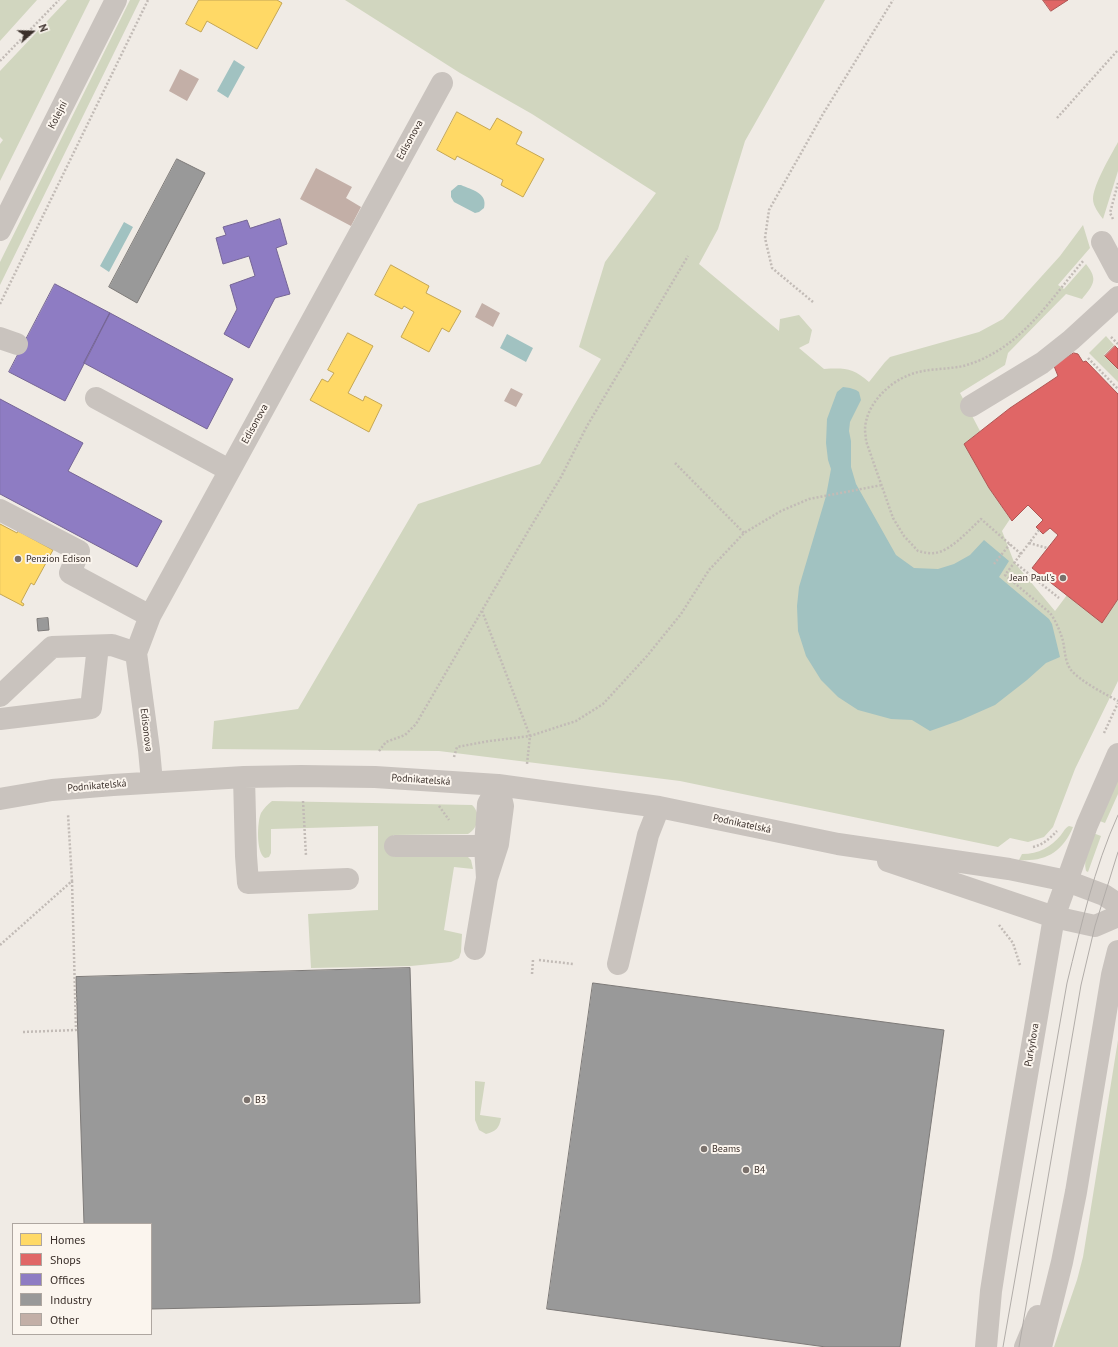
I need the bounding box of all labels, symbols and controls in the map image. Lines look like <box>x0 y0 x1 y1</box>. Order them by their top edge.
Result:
north arrow <box>12 12 52 52</box>
text: N <box>35 22 51 34</box>
street label: Kolejní <box>46 99 70 131</box>
street label: Edisonova <box>394 118 426 162</box>
street label: Edisonova <box>239 402 271 446</box>
place label: Penzion Edison <box>26 553 91 565</box>
marker: Penzion Edison <box>13 554 23 564</box>
place label: Jean Paul's <box>1010 572 1055 584</box>
marker: Jean Paul's <box>1058 573 1068 583</box>
street label: Edisonova <box>137 708 155 752</box>
street label: Podnikatelská <box>391 772 451 788</box>
street label: Podnikatelská <box>67 777 127 795</box>
street label: Podnikatelská <box>712 812 772 836</box>
street label: Purkyňova <box>1022 1022 1042 1068</box>
place label: B3 <box>255 1094 266 1106</box>
marker: B3 <box>242 1095 252 1105</box>
place label: Beams <box>712 1143 740 1155</box>
marker: Beams <box>699 1144 709 1154</box>
place label: B4 <box>754 1164 765 1176</box>
marker: B4 <box>741 1165 751 1175</box>
legend <box>12 1223 152 1335</box>
text: Homes <box>50 1232 85 1247</box>
text: Shops <box>50 1252 81 1267</box>
text: Offices <box>50 1272 85 1287</box>
text: Industry <box>50 1292 92 1307</box>
text: Other <box>50 1312 79 1327</box>

